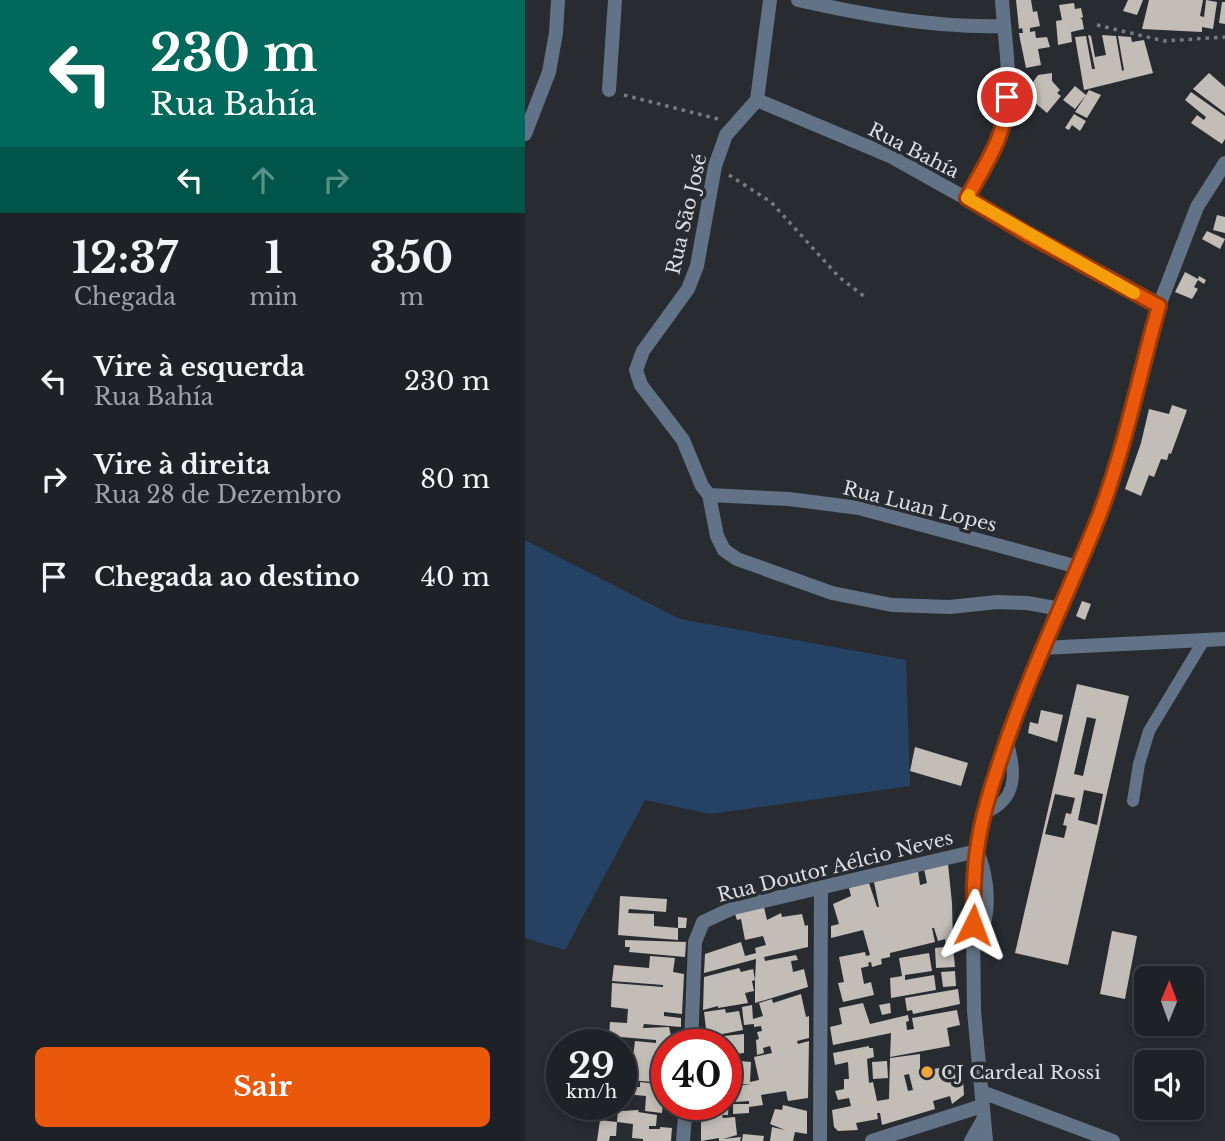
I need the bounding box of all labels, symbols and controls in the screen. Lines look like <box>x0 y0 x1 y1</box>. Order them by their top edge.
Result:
text: 230 m <box>150 23 317 84</box>
icon: left <box>35 28 126 119</box>
pin <box>977 67 1037 127</box>
icon: arrive <box>988 78 1026 116</box>
text: Rua Bahía <box>150 84 316 124</box>
street label: Rua Bahía <box>865 118 963 183</box>
street label: Rua São José <box>661 152 712 277</box>
icon: left <box>171 161 209 199</box>
icon: ahead <box>244 161 282 199</box>
icon: right <box>317 161 355 199</box>
text: 12:37 <box>72 232 178 284</box>
text: 1 <box>265 232 283 284</box>
text: 350 <box>370 232 453 284</box>
text: Chegada <box>74 283 176 311</box>
text: min <box>250 283 298 311</box>
text: m <box>399 283 424 311</box>
text: Vire à esquerda <box>94 351 305 383</box>
icon: left <box>35 362 73 400</box>
text: 230 m <box>404 365 490 397</box>
text: Rua Bahía <box>94 383 213 411</box>
text: Vire à direita <box>94 449 270 481</box>
icon: right <box>35 460 73 498</box>
text: 80 m <box>420 463 490 495</box>
street label: Rua Luan Lopes <box>841 476 999 537</box>
text: Rua 28 de Dezembro <box>94 481 342 509</box>
icon: arrive <box>35 558 73 596</box>
text: Chegada ao destino <box>94 561 360 593</box>
text: 40 m <box>421 561 490 593</box>
street label: Rua Doutor Aélcio Neves <box>715 826 955 907</box>
position arrow <box>936 888 1010 962</box>
north arrow <box>1134 966 1204 1036</box>
map controls <box>1134 966 1204 1120</box>
speed limit sign: 40 <box>651 1029 742 1120</box>
text: 29 <box>568 1044 615 1087</box>
button: Sair <box>35 1047 490 1127</box>
button: sound <box>1134 1050 1204 1120</box>
place label: CJ Cardeal Rossi <box>941 1061 1101 1084</box>
marker: CJ Cardeal Rossi <box>919 1064 935 1080</box>
text: km/h <box>566 1081 617 1103</box>

